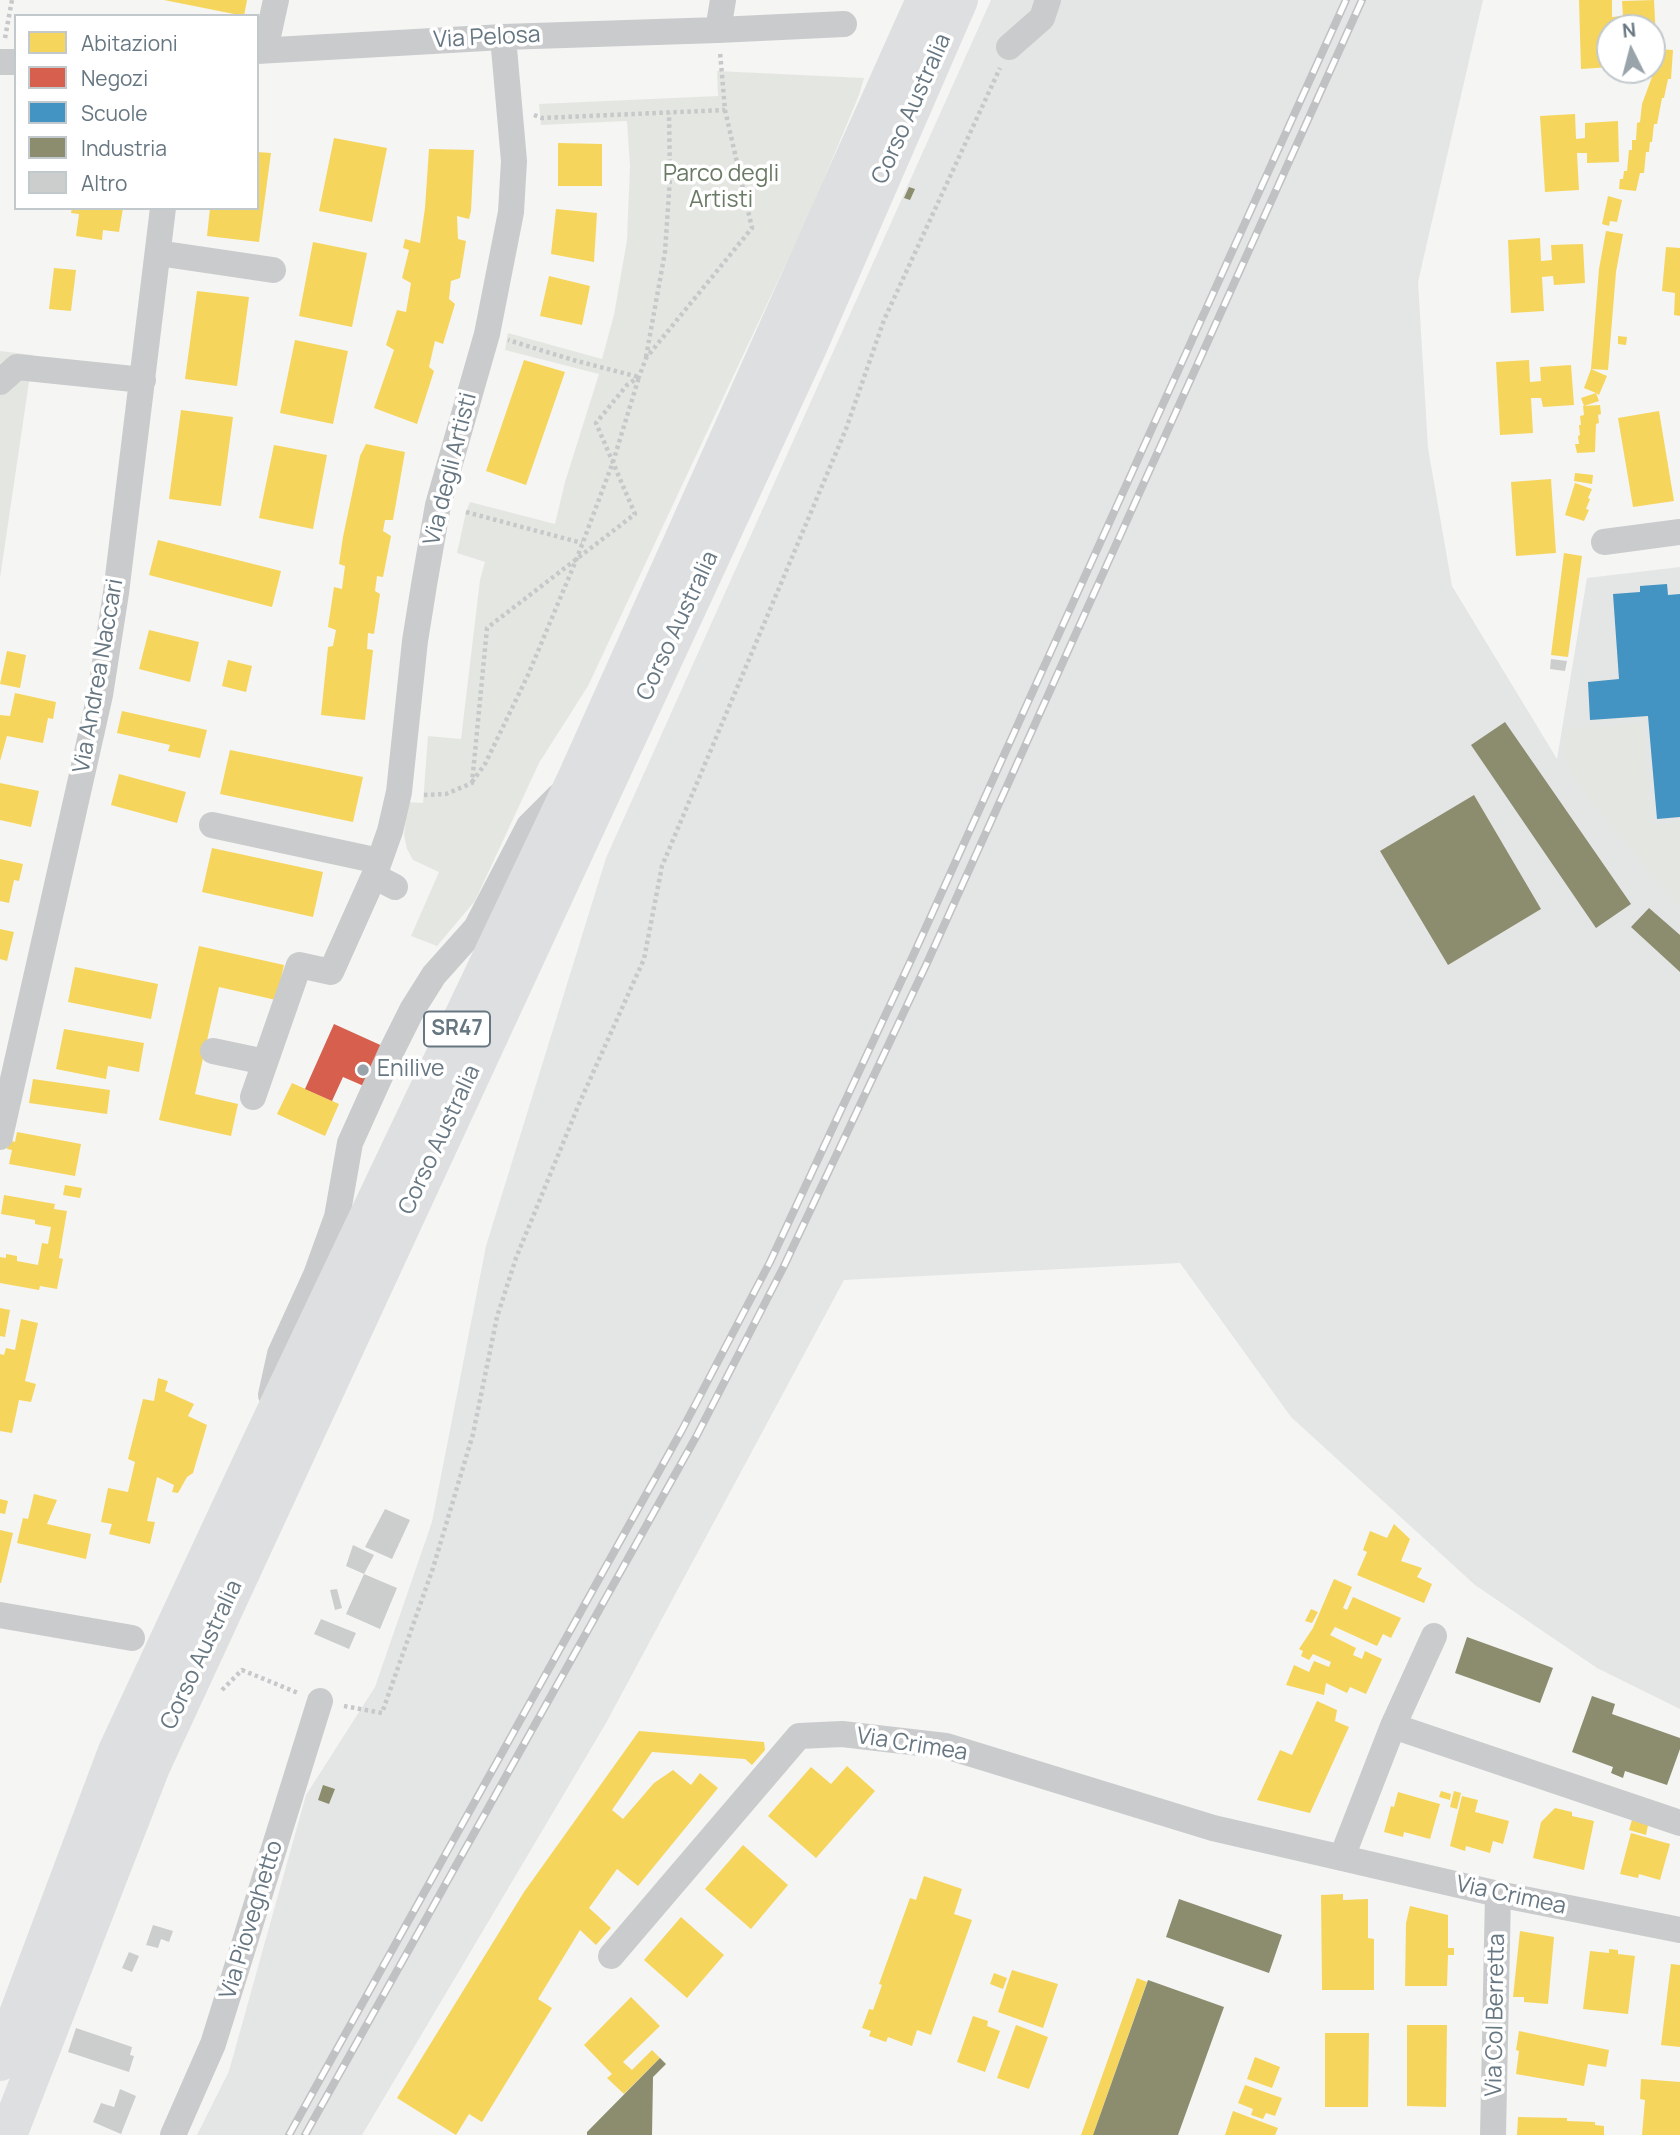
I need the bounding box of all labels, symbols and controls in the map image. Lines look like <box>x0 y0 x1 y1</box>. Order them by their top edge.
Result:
legend <box>14 14 259 210</box>
north arrow <box>1596 14 1666 84</box>
text: N <box>1621 16 1637 44</box>
street label: Via Pelosa <box>433 21 541 55</box>
text: Abitazioni <box>81 29 178 57</box>
street label: Corso Australia <box>866 29 958 189</box>
text: Negozi <box>81 64 148 92</box>
text: Scuole <box>81 99 148 127</box>
text: Industria <box>81 134 167 162</box>
park label: Parco degli Artisti <box>663 161 779 215</box>
text: Altro <box>81 169 127 197</box>
street label: Via degli Artisti <box>419 390 483 548</box>
street label: Corso Australia <box>631 547 725 705</box>
street label: Via Andrea Naccari <box>68 577 130 775</box>
road number: SR47 <box>424 1012 490 1046</box>
place label: Enilive <box>377 1056 445 1084</box>
street label: Corso Australia <box>393 1061 487 1219</box>
marker: Enilive <box>355 1062 371 1078</box>
street label: Corso Australia <box>155 1576 249 1734</box>
street label: Via Crimea <box>855 1723 969 1767</box>
street label: Via Pioveghetto <box>215 1837 289 2003</box>
street label: Via Crimea <box>1453 1871 1569 1921</box>
street label: Via Col Berretta <box>1481 1933 1511 2097</box>

